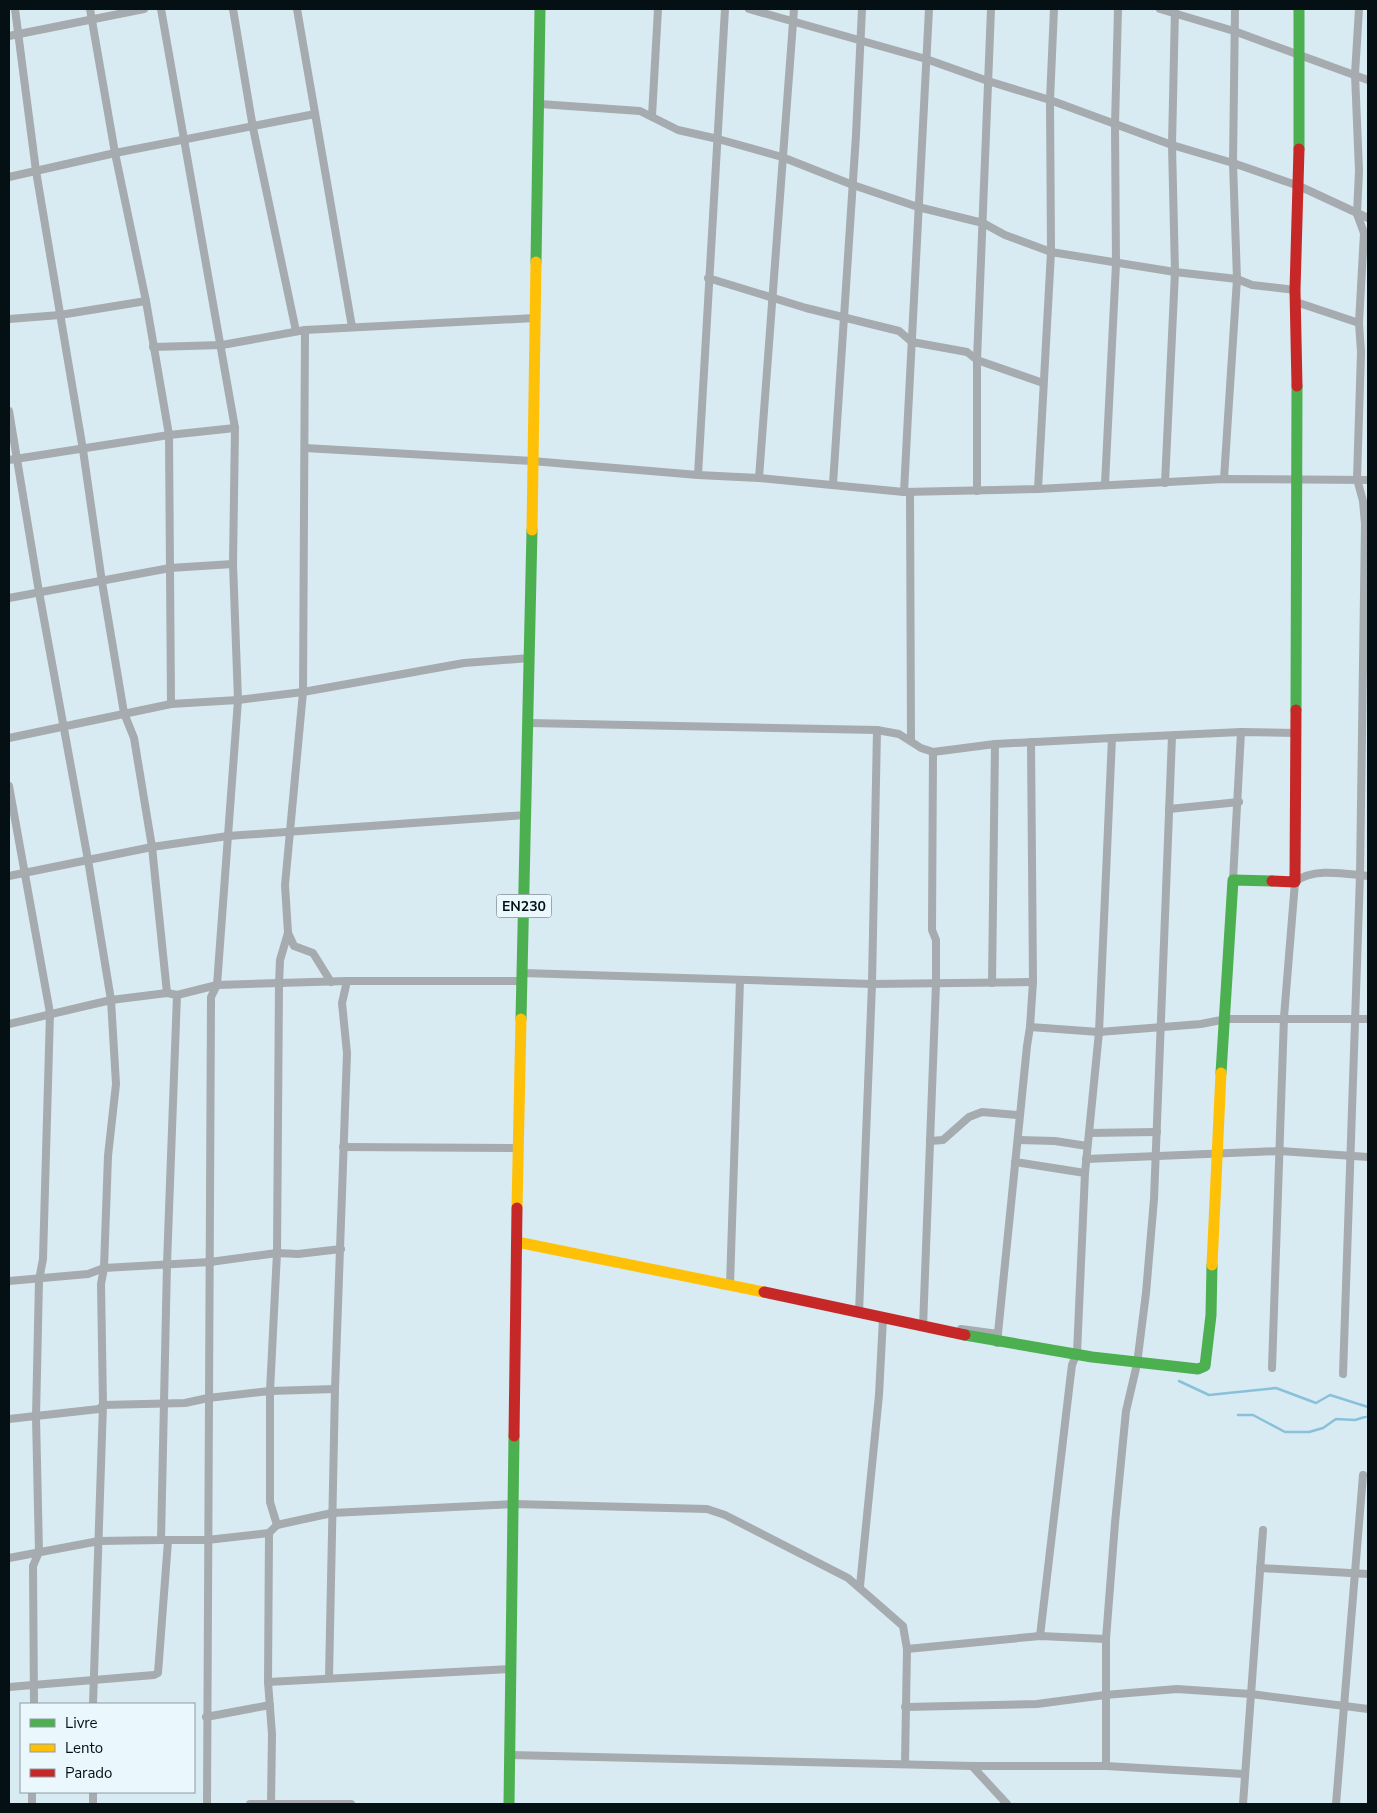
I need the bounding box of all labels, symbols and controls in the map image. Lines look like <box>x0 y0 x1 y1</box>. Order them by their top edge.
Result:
road number: EN230 <box>496 894 552 918</box>
legend <box>20 1703 195 1793</box>
text: Livre <box>65 1713 98 1733</box>
text: Lento <box>65 1738 103 1758</box>
text: Parado <box>65 1763 112 1783</box>

